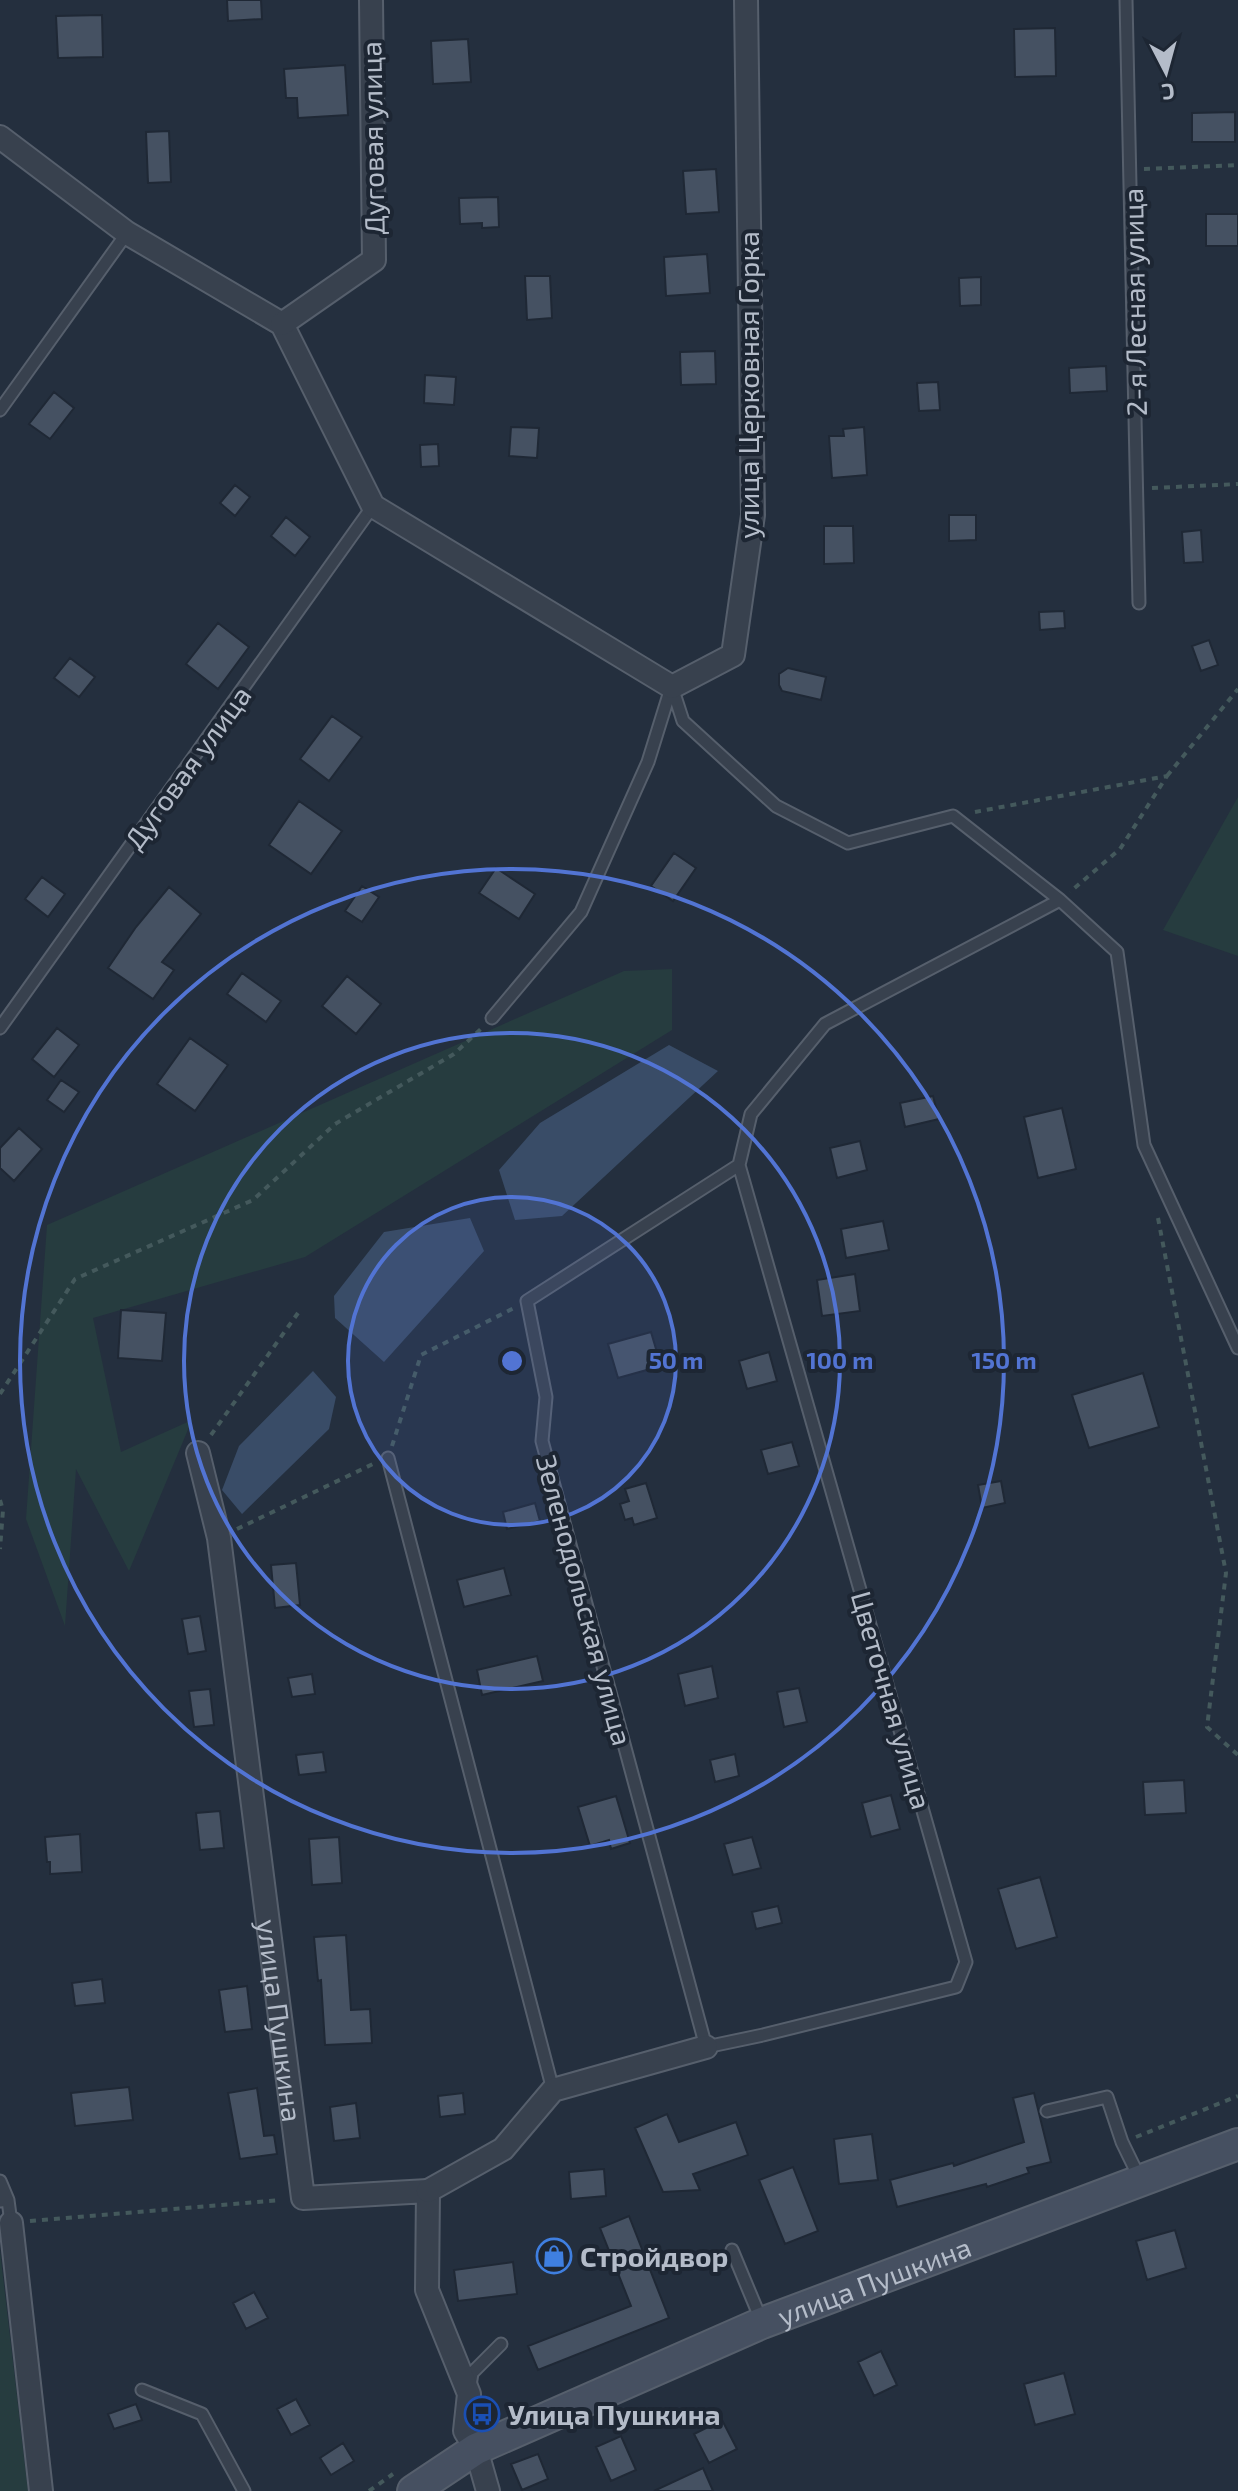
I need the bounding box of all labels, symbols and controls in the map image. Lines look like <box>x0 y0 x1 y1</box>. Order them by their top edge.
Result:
north arrow <box>1126 32 1206 112</box>
street label: Дуговая улица <box>353 41 391 235</box>
text: С <box>1160 79 1176 106</box>
street label: 2-я Лесная улица <box>1115 188 1153 416</box>
street label: улица Церковная Горка <box>731 231 765 539</box>
street label: Дуговая улица <box>116 679 258 855</box>
text: 50 m <box>649 1345 703 1374</box>
text: 100 m <box>807 1345 873 1374</box>
text: 150 m <box>971 1345 1037 1374</box>
centre of rings <box>498 1347 526 1375</box>
street label: Зеленодольская улица <box>530 1451 640 1749</box>
street label: Цветочная улица <box>845 1587 939 1813</box>
street label: улица Пушкина <box>251 1917 310 2124</box>
street label: улица Пушкина <box>773 2229 976 2333</box>
shop icon: Стройдвор <box>535 2237 573 2275</box>
place label: Стройдвор <box>580 2239 729 2273</box>
bus stop icon: Улица Пушкина <box>463 2395 501 2433</box>
place label: Улица Пушкина <box>508 2397 721 2431</box>

